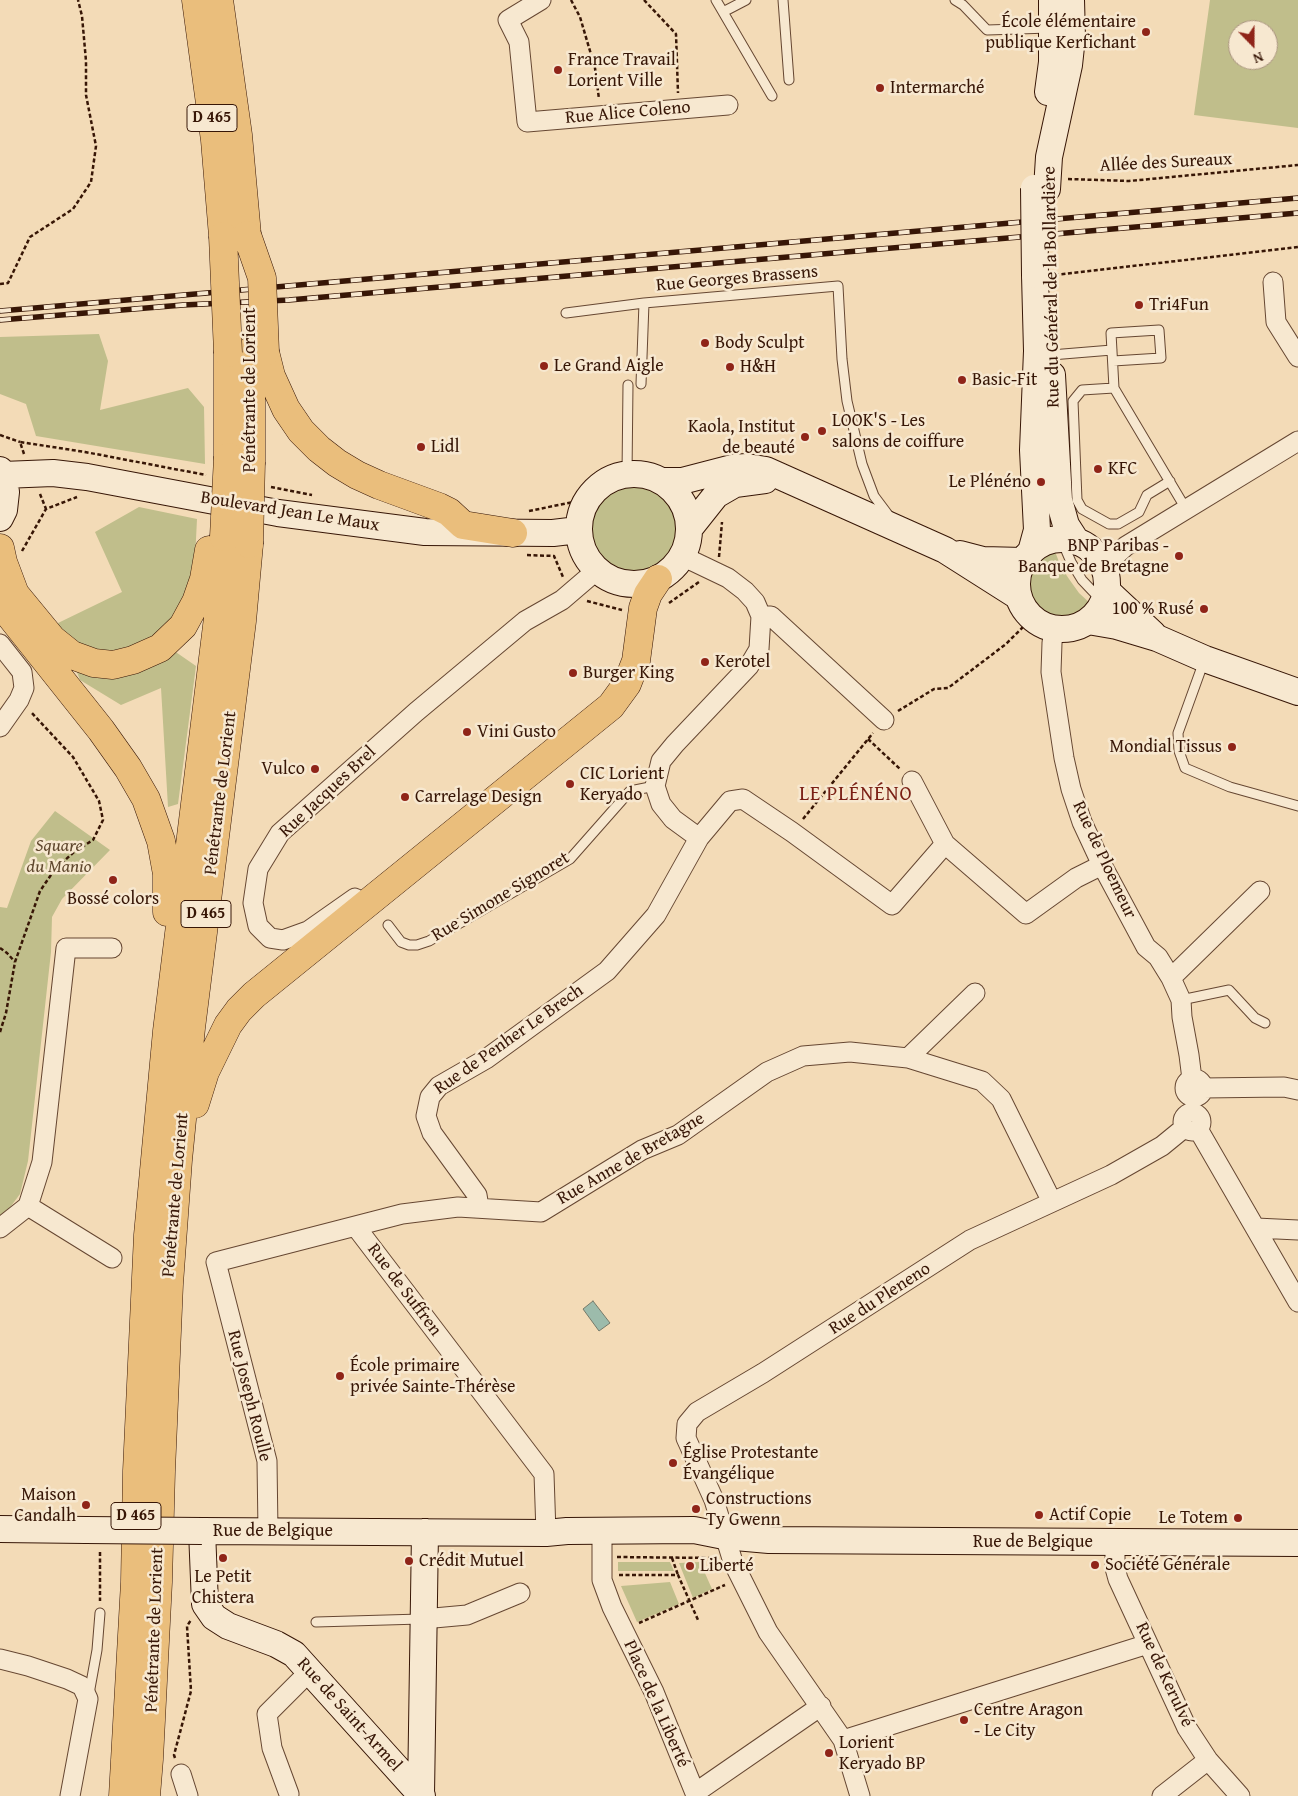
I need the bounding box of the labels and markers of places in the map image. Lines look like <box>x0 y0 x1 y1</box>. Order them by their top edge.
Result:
place label: École élémentaire publique Kerfichant <box>985 11 1136 54</box>
marker: École élémentaire publique Kerfichant <box>1140 26 1152 38</box>
place label: France Travail Lorient Ville <box>568 49 676 92</box>
marker: France Travail Lorient Ville <box>552 64 564 76</box>
place label: Intermarché <box>890 77 984 99</box>
marker: Intermarché <box>874 82 886 94</box>
place label: Tri4Fun <box>1149 294 1209 316</box>
marker: Tri4Fun <box>1133 299 1145 311</box>
place label: Body Sculpt <box>715 332 805 354</box>
marker: Body Sculpt <box>699 337 711 349</box>
place label: Le Grand Aigle <box>554 355 664 377</box>
place label: H&H <box>740 356 776 378</box>
marker: Le Grand Aigle <box>538 360 550 372</box>
marker: H&H <box>724 361 736 373</box>
place label: Basic-Fit <box>972 369 1037 391</box>
marker: Basic-Fit <box>956 374 968 386</box>
place label: LOOK'S - Les salons de coiffure <box>832 410 964 452</box>
place label: Kaola, Institut de beauté <box>688 416 795 458</box>
marker: LOOK'S - Les salons de coiffure <box>816 425 828 437</box>
marker: Kaola, Institut de beauté <box>799 431 811 443</box>
place label: Lidl <box>431 436 459 458</box>
marker: Lidl <box>415 441 427 453</box>
place label: KFC <box>1108 458 1137 480</box>
marker: KFC <box>1092 463 1104 475</box>
place label: Le Plénéno <box>949 471 1031 493</box>
marker: Le Plénéno <box>1035 476 1047 488</box>
place label: BNP Paribas - Banque de Bretagne <box>1018 535 1169 578</box>
marker: BNP Paribas - Banque de Bretagne <box>1173 550 1185 562</box>
place label: 100 % Rusé <box>1112 598 1194 620</box>
marker: 100 % Rusé <box>1198 603 1210 615</box>
place label: Kerotel <box>715 651 770 673</box>
marker: Kerotel <box>699 656 711 668</box>
place label: Burger King <box>583 662 674 684</box>
marker: Burger King <box>567 667 579 679</box>
place label: Vini Gusto <box>477 721 556 743</box>
marker: Vini Gusto <box>461 726 473 738</box>
place label: Mondial Tissus <box>1109 736 1222 758</box>
marker: Mondial Tissus <box>1226 741 1238 753</box>
place label: Vulco <box>261 758 305 780</box>
marker: Vulco <box>309 763 321 775</box>
place label: CIC Lorient Keryado <box>580 763 664 806</box>
marker: CIC Lorient Keryado <box>564 778 576 790</box>
place label: Carrelage Design <box>415 786 542 808</box>
marker: Carrelage Design <box>399 791 411 803</box>
marker: Bossé colors <box>107 874 119 886</box>
place label: Bossé colors <box>67 888 159 910</box>
place label: École primaire privée Sainte-Thérèse <box>350 1355 516 1398</box>
marker: École primaire privée Sainte-Thérèse <box>334 1370 346 1382</box>
place label: Église Protestante Évangélique <box>683 1442 818 1485</box>
marker: Église Protestante Évangélique <box>667 1457 679 1469</box>
place label: Maison Candalh <box>14 1484 76 1526</box>
place label: Constructions Ty Gwenn <box>706 1488 812 1530</box>
marker: Maison Candalh <box>80 1499 92 1511</box>
marker: Constructions Ty Gwenn <box>690 1503 702 1515</box>
place label: Actif Copie <box>1049 1504 1131 1526</box>
place label: Le Totem <box>1159 1507 1228 1529</box>
marker: Actif Copie <box>1033 1509 1045 1521</box>
marker: Le Totem <box>1232 1512 1244 1524</box>
place label: Crédit Mutuel <box>419 1550 524 1572</box>
marker: Le Petit Chistera <box>217 1552 229 1564</box>
place label: Société Générale <box>1105 1554 1230 1576</box>
marker: Crédit Mutuel <box>403 1555 415 1567</box>
place label: Liberté <box>700 1555 754 1577</box>
marker: Société Générale <box>1089 1559 1101 1571</box>
marker: Liberté <box>684 1560 696 1572</box>
place label: Le Petit Chistera <box>192 1566 254 1608</box>
place label: Centre Aragon - Le City <box>974 1699 1083 1742</box>
marker: Centre Aragon - Le City <box>958 1714 970 1726</box>
place label: Lorient Keryado BP <box>839 1732 925 1775</box>
marker: Lorient Keryado BP <box>823 1747 835 1759</box>

